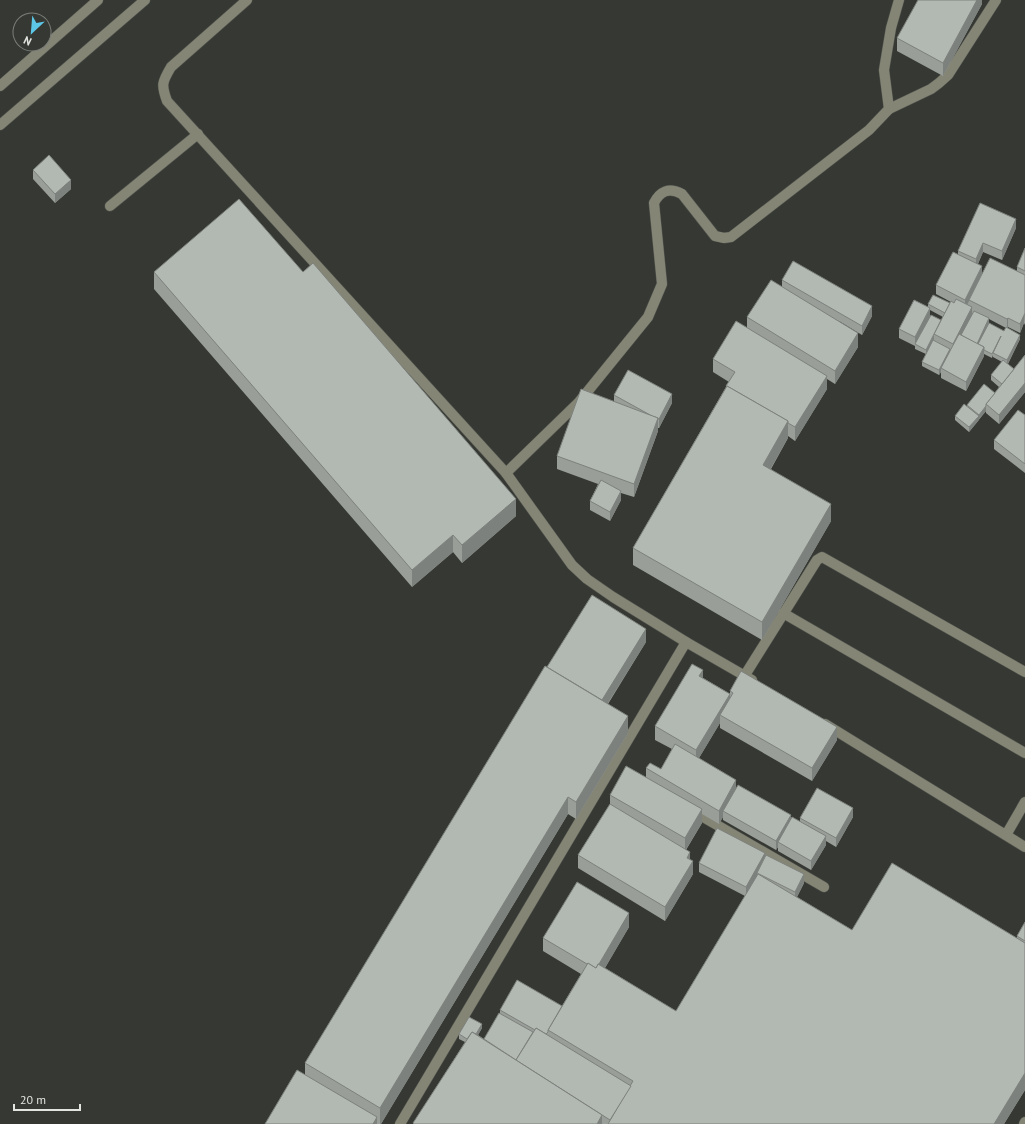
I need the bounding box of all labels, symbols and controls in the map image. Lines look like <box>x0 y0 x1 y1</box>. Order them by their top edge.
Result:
north arrow <box>12 12 52 52</box>
text: N <box>21 33 34 49</box>
scale bar <box>14 1086 80 1112</box>
text: 20 m <box>20 1092 46 1107</box>

